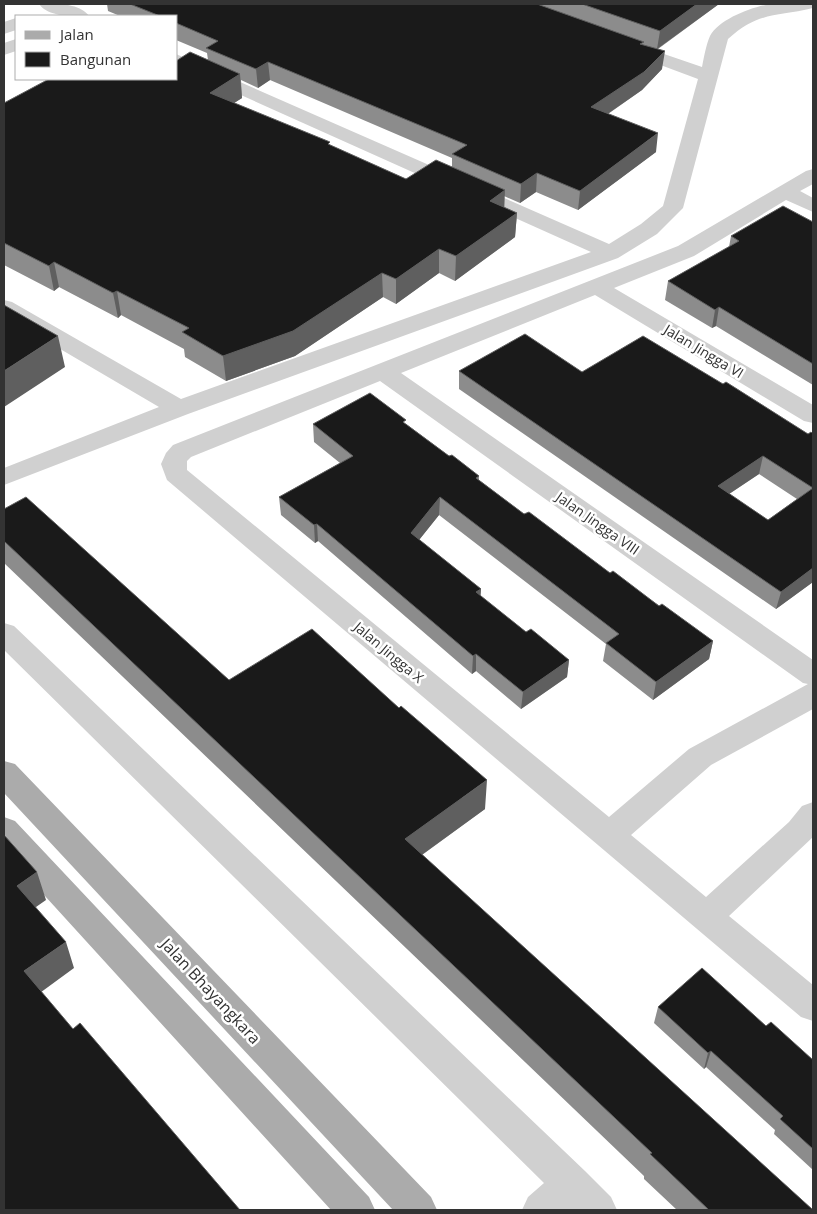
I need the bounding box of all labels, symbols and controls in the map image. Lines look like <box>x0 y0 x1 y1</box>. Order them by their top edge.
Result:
legend <box>15 15 178 80</box>
text: Jalan <box>58 24 94 44</box>
text: Bangunan <box>60 49 131 69</box>
street label: Jalan Jingga VI <box>659 319 747 382</box>
street label: Jalan Jingga VIII <box>551 486 643 559</box>
street label: Jalan Jingga X <box>349 616 429 687</box>
street label: Jalan Bhayangkara <box>155 932 266 1049</box>

